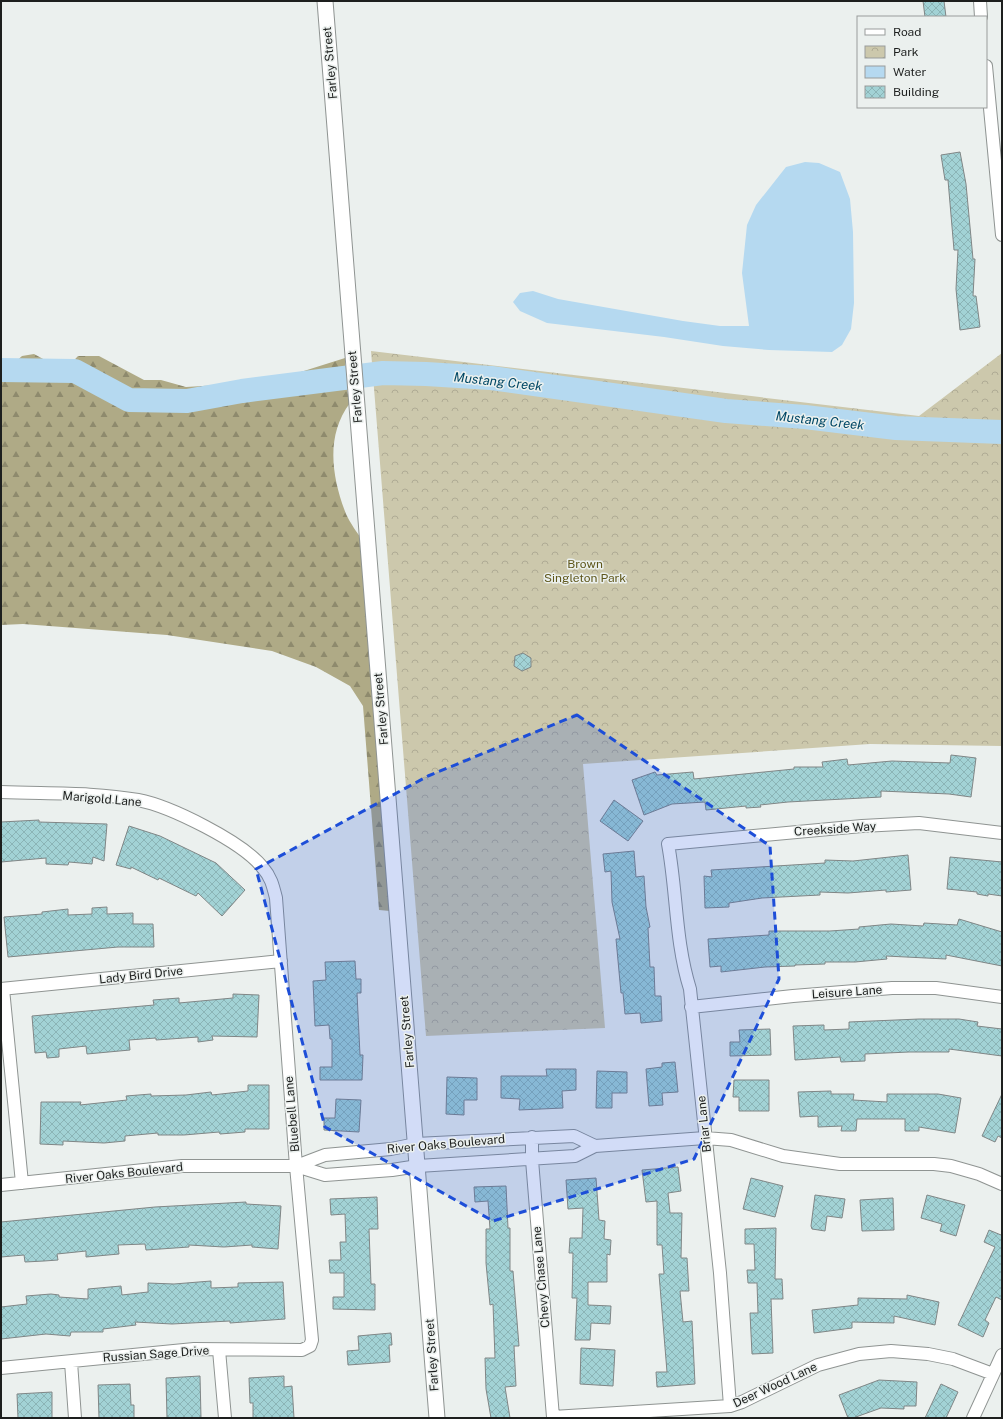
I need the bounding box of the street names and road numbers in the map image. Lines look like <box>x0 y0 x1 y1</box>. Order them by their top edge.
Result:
street label: Farley Street <box>320 26 340 100</box>
street label: Farley Street <box>345 350 365 424</box>
street label: Farley Street <box>371 672 391 746</box>
street label: Marigold Lane <box>62 789 142 809</box>
street label: Creekside Way <box>793 819 877 839</box>
street label: Lady Bird Drive <box>98 964 184 986</box>
street label: Leisure Lane <box>811 983 883 1001</box>
street label: Farley Street <box>397 995 417 1069</box>
street label: Bluebell Lane <box>282 1075 302 1153</box>
street label: Briar Lane <box>694 1095 714 1153</box>
street label: River Oaks Boulevard <box>386 1132 506 1156</box>
street label: River Oaks Boulevard <box>64 1160 184 1186</box>
street label: Chevy Chase Lane <box>530 1225 552 1328</box>
street label: Farley Street <box>422 1318 442 1392</box>
street label: Russian Sage Drive <box>102 1343 210 1365</box>
street label: Deer Wood Lane <box>731 1359 819 1411</box>

